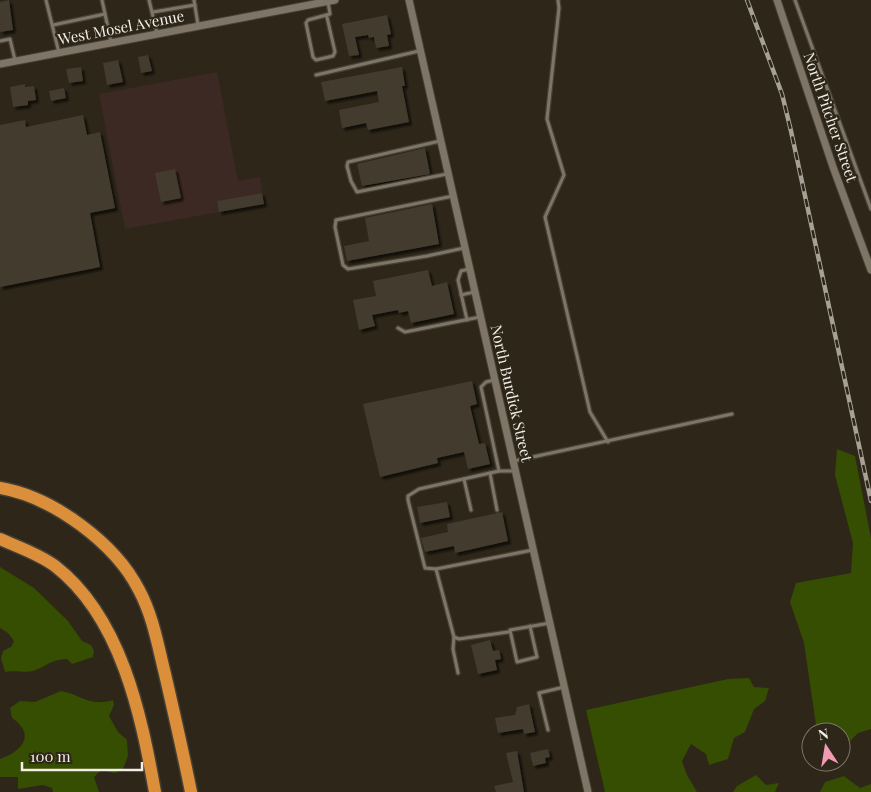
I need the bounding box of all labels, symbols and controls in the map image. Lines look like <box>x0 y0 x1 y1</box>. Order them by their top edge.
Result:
street label: West Mosel Avenue <box>55 5 186 49</box>
street label: North Pitcher Street <box>799 50 863 185</box>
street label: North Burdick Street <box>487 323 538 464</box>
north arrow <box>801 722 851 772</box>
text: N <box>816 723 830 744</box>
scale bar <box>22 740 142 772</box>
text: 100 m <box>30 746 71 766</box>

